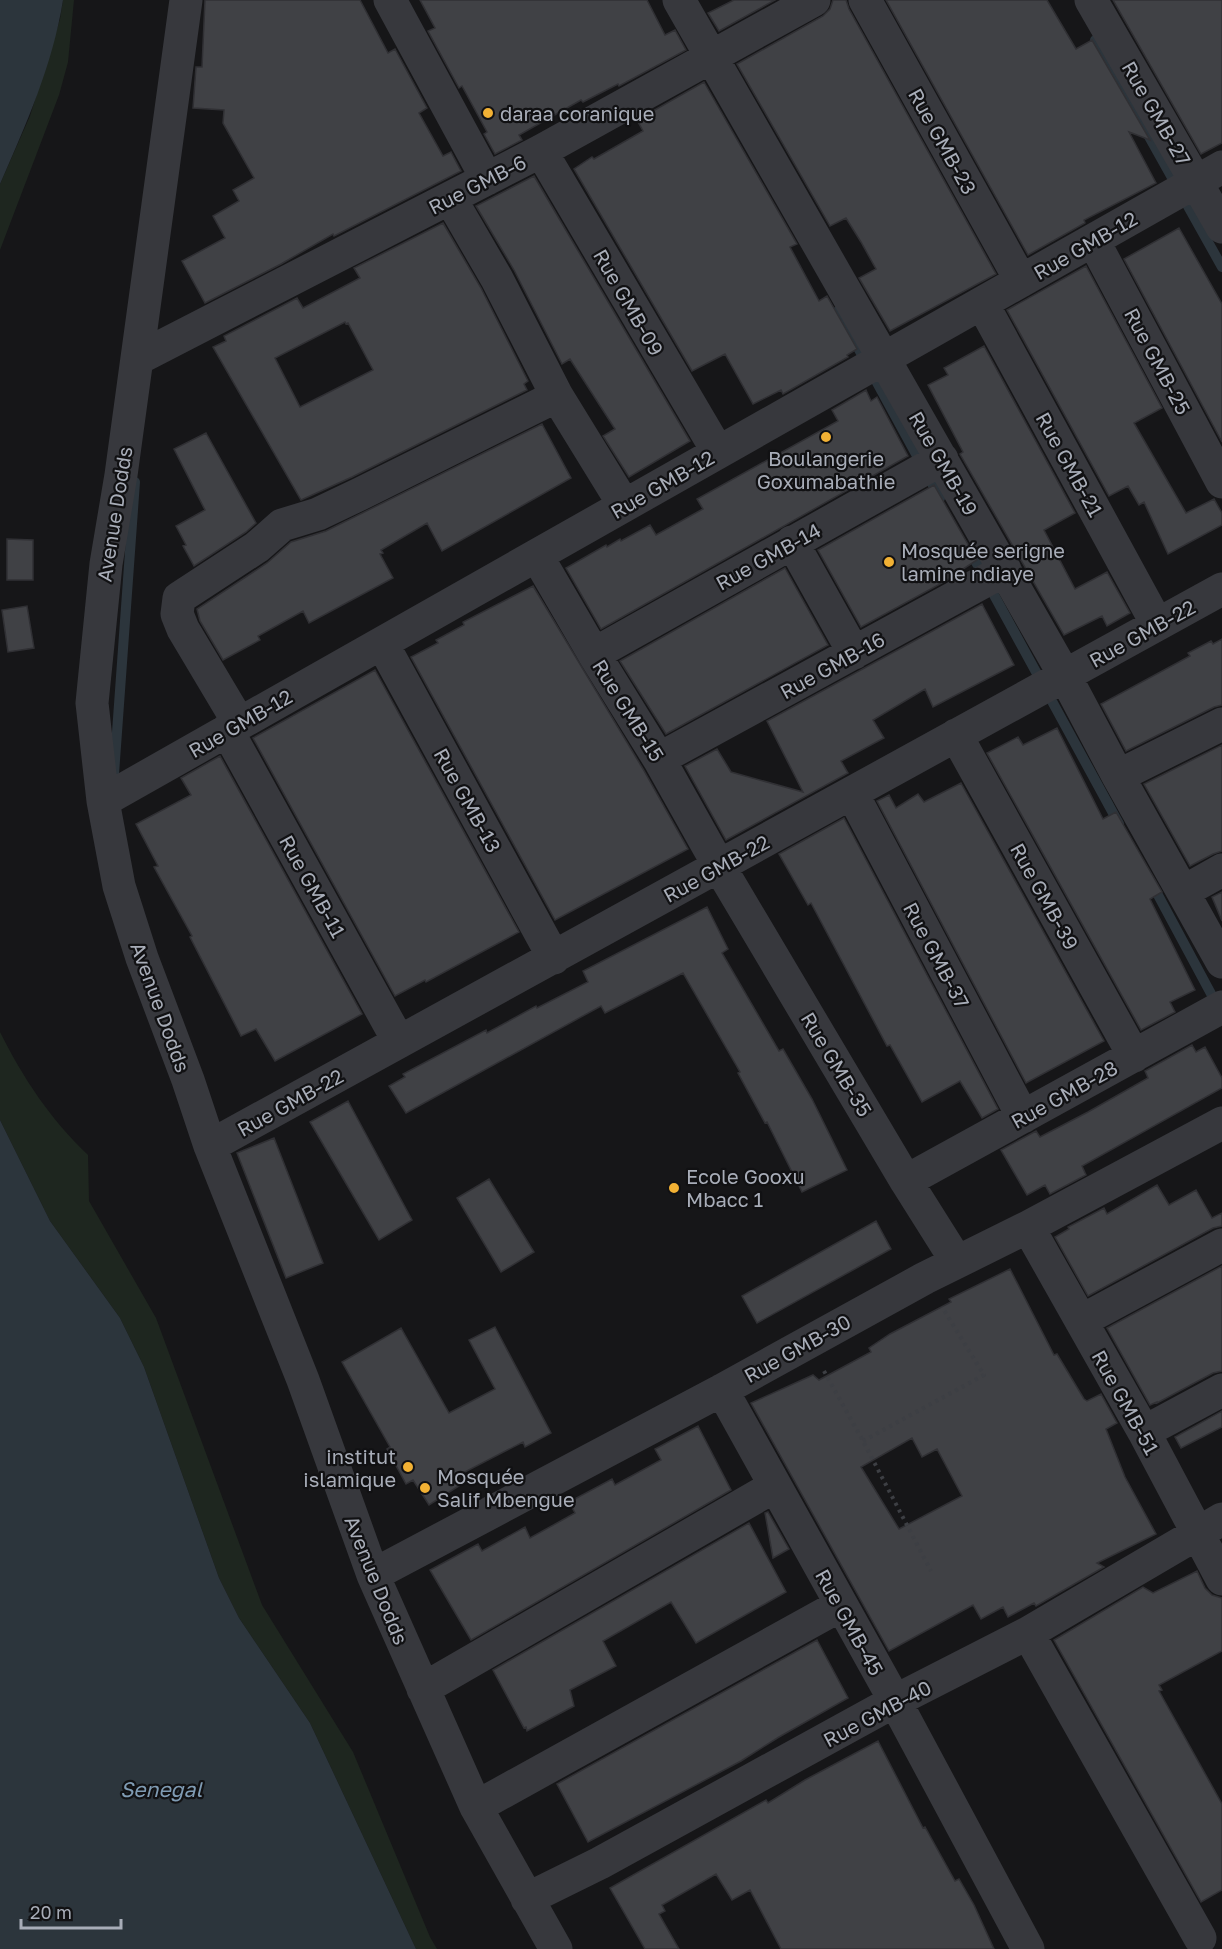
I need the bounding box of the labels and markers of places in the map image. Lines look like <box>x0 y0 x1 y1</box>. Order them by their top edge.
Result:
place label: daraa coranique <box>500 101 654 125</box>
marker: daraa coranique <box>481 106 495 120</box>
marker: Boulangerie Goxumabathie <box>819 430 833 444</box>
place label: Boulangerie Goxumabathie <box>757 446 895 493</box>
place label: Mosquée serigne lamine ndiaye <box>901 538 1065 585</box>
marker: Mosquée serigne lamine ndiaye <box>882 555 896 569</box>
place label: Ecole Gooxu Mbacc 1 <box>686 1164 805 1211</box>
marker: Ecole Gooxu Mbacc 1 <box>667 1181 681 1195</box>
place label: institut islamique <box>303 1444 396 1491</box>
marker: institut islamique <box>401 1460 415 1474</box>
place label: Mosquée Salif Mbengue <box>437 1464 575 1511</box>
marker: Mosquée Salif Mbengue <box>418 1481 432 1495</box>

